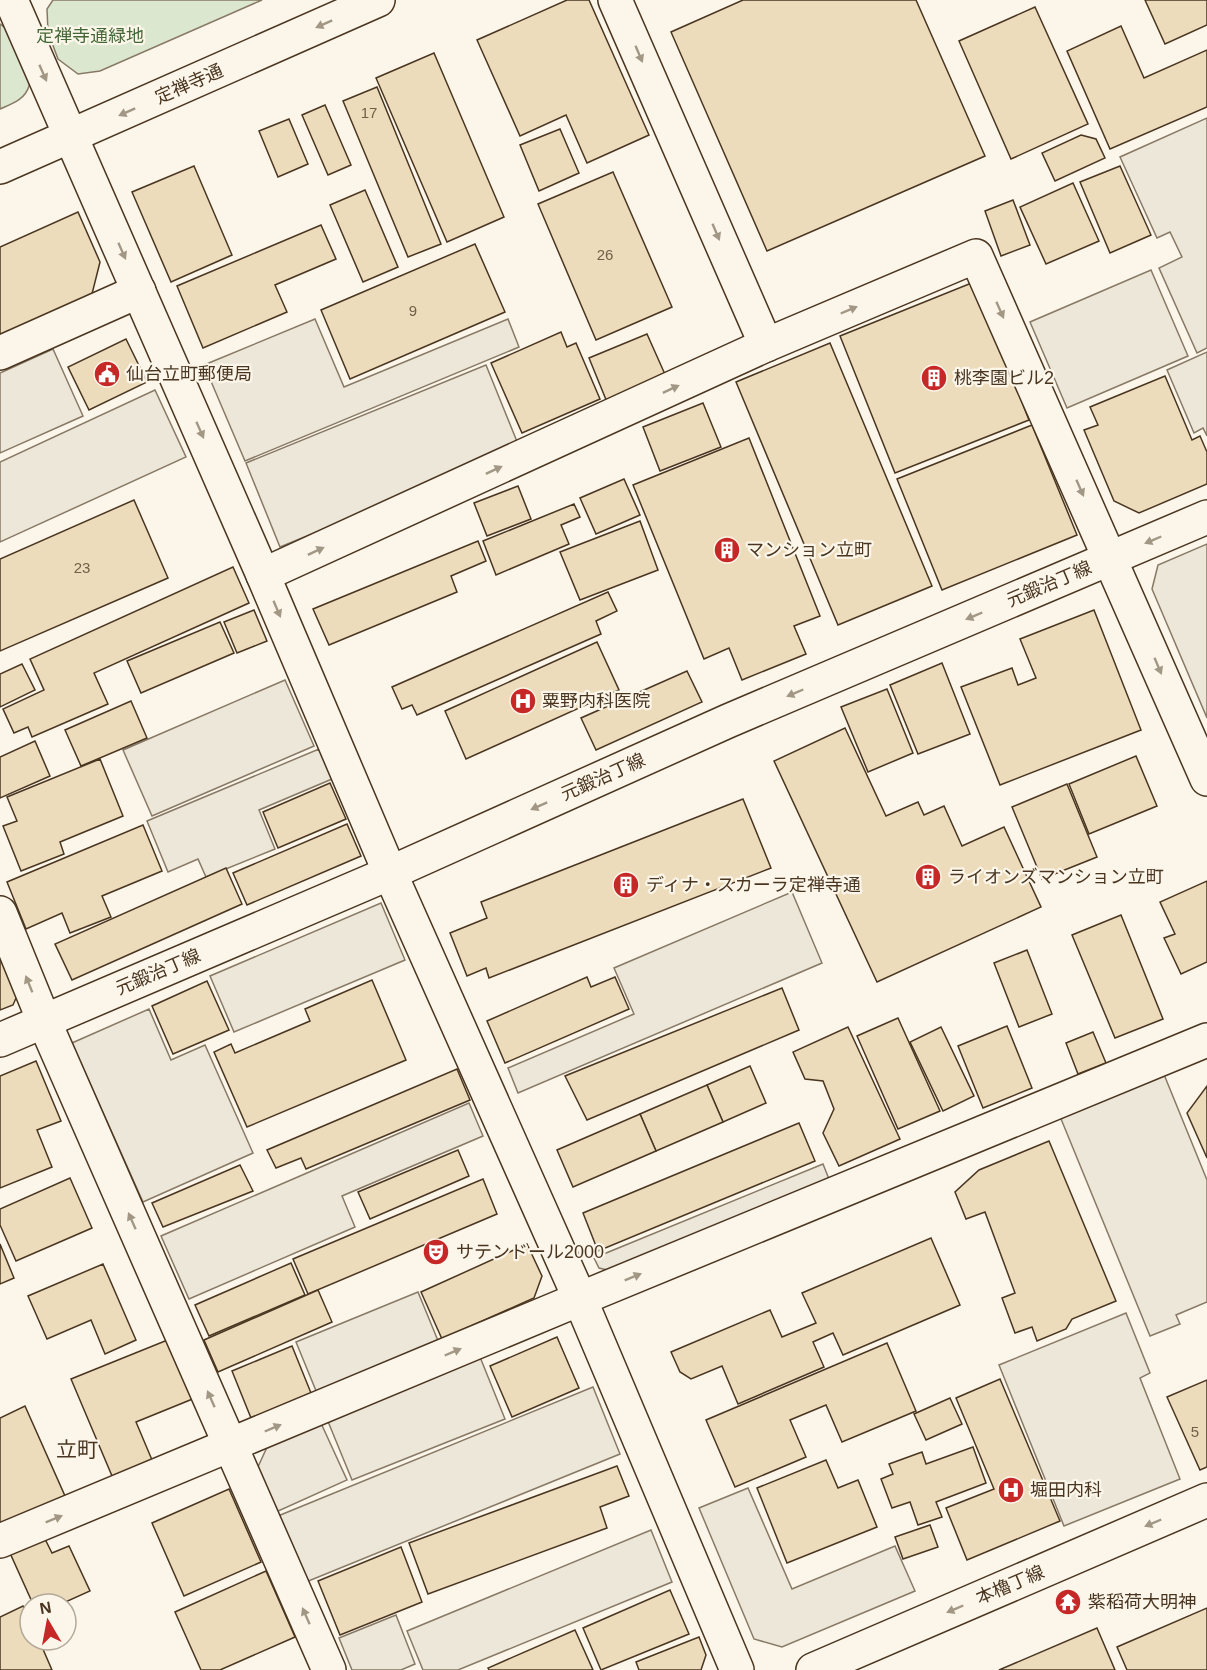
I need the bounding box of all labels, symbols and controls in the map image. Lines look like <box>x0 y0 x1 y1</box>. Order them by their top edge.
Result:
one-way arrow <box>315 19 333 29</box>
park label: 定禅寺通緑地 <box>36 26 144 46</box>
one-way arrow <box>634 45 644 63</box>
street label: 定禅寺通 <box>152 60 226 108</box>
one-way arrow <box>38 64 48 82</box>
house number: 17 <box>361 104 377 121</box>
one-way arrow <box>119 107 136 116</box>
one-way arrow <box>712 224 721 241</box>
one-way arrow <box>117 243 126 260</box>
house number: 26 <box>597 246 613 263</box>
one-way arrow <box>995 301 1005 319</box>
house number: 9 <box>409 302 417 319</box>
one-way arrow <box>841 305 859 315</box>
public building icon: 仙台立町郵便局 <box>92 359 122 389</box>
building icon: 桃李園ビル2 <box>919 363 949 393</box>
place label: 仙台立町郵便局 <box>126 364 252 384</box>
place label: 桃李園ビル2 <box>954 368 1054 388</box>
one-way arrow <box>662 384 679 393</box>
one-way arrow <box>195 421 204 438</box>
one-way arrow <box>485 465 502 474</box>
one-way arrow <box>1075 479 1084 496</box>
building icon: マンション立町 <box>712 535 742 565</box>
one-way arrow <box>1144 535 1162 545</box>
place label: マンション立町 <box>746 540 872 560</box>
one-way arrow <box>308 546 325 555</box>
street label: 元鍛治丁線 <box>1004 557 1094 611</box>
house number: 23 <box>74 559 90 576</box>
one-way arrow <box>272 600 282 618</box>
one-way arrow <box>965 612 983 621</box>
one-way arrow <box>1153 658 1163 676</box>
hospital icon: 粟野内科医院 <box>508 686 538 716</box>
one-way arrow <box>785 688 803 698</box>
place label: 粟野内科医院 <box>542 691 650 711</box>
street label: 元鍛治丁線 <box>558 750 648 804</box>
one-way arrow <box>531 801 548 810</box>
building icon: ライオンズマンション立町 <box>913 862 943 892</box>
place label: ライオンズマンション立町 <box>948 867 1164 887</box>
building icon: ディナ・スカーラ定禅寺通 <box>611 870 641 900</box>
place label: ディナ・スカーラ定禅寺通 <box>646 875 861 895</box>
street label: 元鍛治丁線 <box>113 945 203 999</box>
one-way arrow <box>24 975 34 993</box>
one-way arrow <box>127 1212 136 1230</box>
theatre icon: サテンドール2000 <box>421 1237 451 1267</box>
place label: サテンドール2000 <box>456 1242 604 1262</box>
one-way arrow <box>624 1272 642 1281</box>
one-way arrow <box>444 1347 462 1356</box>
one-way arrow <box>206 1390 216 1408</box>
one-way arrow <box>265 1423 283 1433</box>
house number: 5 <box>1191 1423 1199 1440</box>
district label: 立町 <box>56 1438 98 1461</box>
hospital icon: 堀田内科 <box>996 1475 1026 1505</box>
place label: 堀田内科 <box>1030 1480 1102 1500</box>
one-way arrow <box>45 1514 63 1523</box>
one-way arrow <box>1144 1518 1162 1528</box>
street label: 本櫓丁線 <box>973 1562 1047 1608</box>
temple icon: 紫稻荷大明神 <box>1053 1587 1083 1617</box>
north arrow <box>18 1592 78 1652</box>
place label: 紫稻荷大明神 <box>1088 1592 1196 1612</box>
text: N <box>38 1598 53 1617</box>
one-way arrow <box>946 1604 964 1614</box>
one-way arrow <box>301 1607 311 1625</box>

